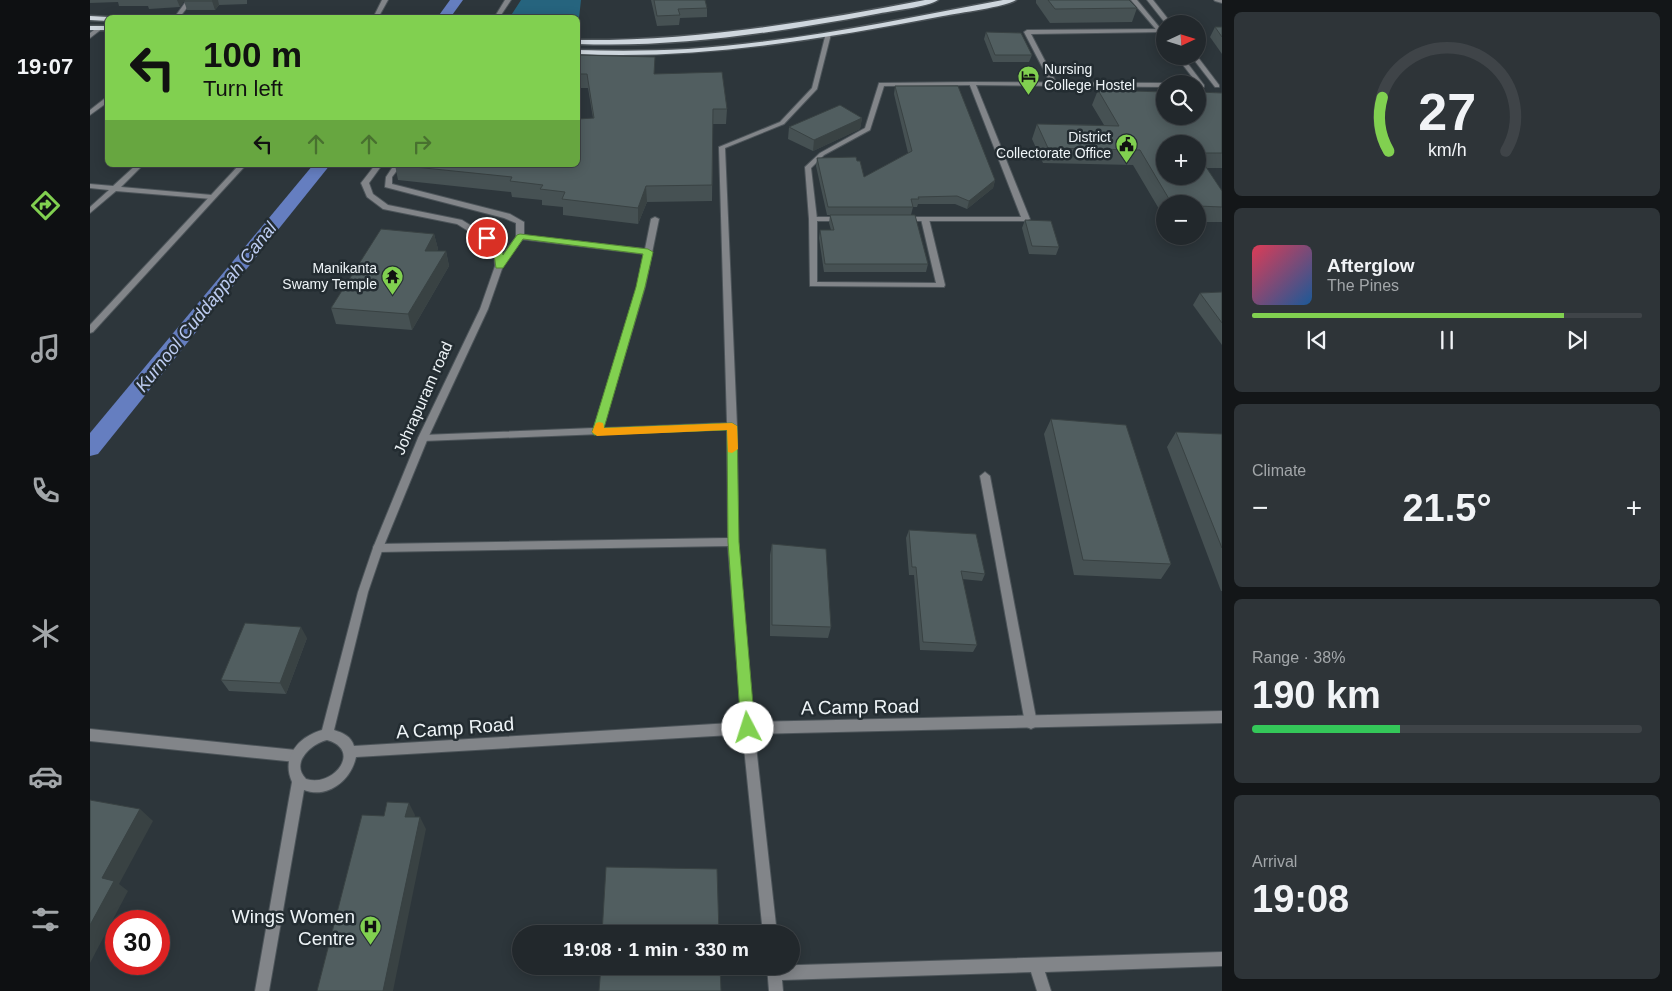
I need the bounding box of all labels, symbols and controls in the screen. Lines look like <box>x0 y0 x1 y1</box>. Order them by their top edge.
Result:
north arrow <box>1156 15 1206 65</box>
map controls <box>1156 15 1206 245</box>
icon: left <box>120 35 185 100</box>
text: 100 m <box>203 35 302 74</box>
text: 19:07 <box>17 54 73 79</box>
place label: Nursing College Hostel <box>1044 61 1135 93</box>
hotel icon: Nursing College Hostel <box>1016 65 1040 96</box>
button: search <box>1156 75 1206 125</box>
text: Turn left <box>203 76 283 101</box>
text: 27 <box>1418 83 1476 141</box>
place label: District Collectorate Office <box>996 129 1111 161</box>
icon: left <box>249 130 277 158</box>
icon: ahead <box>302 130 330 158</box>
icon: ahead <box>355 130 383 158</box>
icon: right <box>408 130 436 158</box>
public building icon: District Collectorate Office <box>1115 133 1139 164</box>
button: + <box>1156 135 1206 185</box>
text: km/h <box>1428 140 1466 160</box>
icon: directions <box>28 188 63 223</box>
button: − <box>1156 195 1206 245</box>
water label: Kurnool Cuddappah Canal <box>131 217 281 396</box>
pin <box>466 217 508 259</box>
icon: arrive <box>473 224 501 252</box>
text: Afterglow <box>1327 255 1415 276</box>
place label: Manikanta Swamy Temple <box>282 260 377 292</box>
temple icon: Manikanta Swamy Temple <box>381 264 405 295</box>
text: The Pines <box>1327 277 1399 294</box>
icon: previous <box>1303 326 1331 354</box>
icon: pause <box>1433 326 1461 354</box>
icon: next <box>1563 326 1591 354</box>
icon: music <box>28 331 63 366</box>
street label: Johrapuram road <box>390 339 456 457</box>
text: Climate <box>1252 462 1306 479</box>
icon: phone <box>28 473 63 508</box>
text: 21.5° <box>1402 487 1492 529</box>
text: − <box>1252 492 1268 523</box>
text: + <box>1626 492 1642 523</box>
icon: climate <box>28 616 63 651</box>
text: Range · 38% <box>1252 649 1345 666</box>
text: 190 km <box>1252 674 1381 716</box>
street label: A Camp Road <box>801 695 919 719</box>
position arrow <box>721 701 773 753</box>
street label: A Camp Road <box>395 713 515 743</box>
icon: car <box>28 759 63 794</box>
text: Arrival <box>1252 853 1297 870</box>
text: 19:08 <box>1252 878 1349 920</box>
icon: filters <box>28 902 63 937</box>
place label: Wings Women Centre <box>232 906 355 949</box>
speed limit sign: 30 <box>105 910 170 975</box>
hospital icon: Wings Women Centre <box>359 915 383 946</box>
text: 19:08 · 1 min · 330 m <box>563 939 749 960</box>

